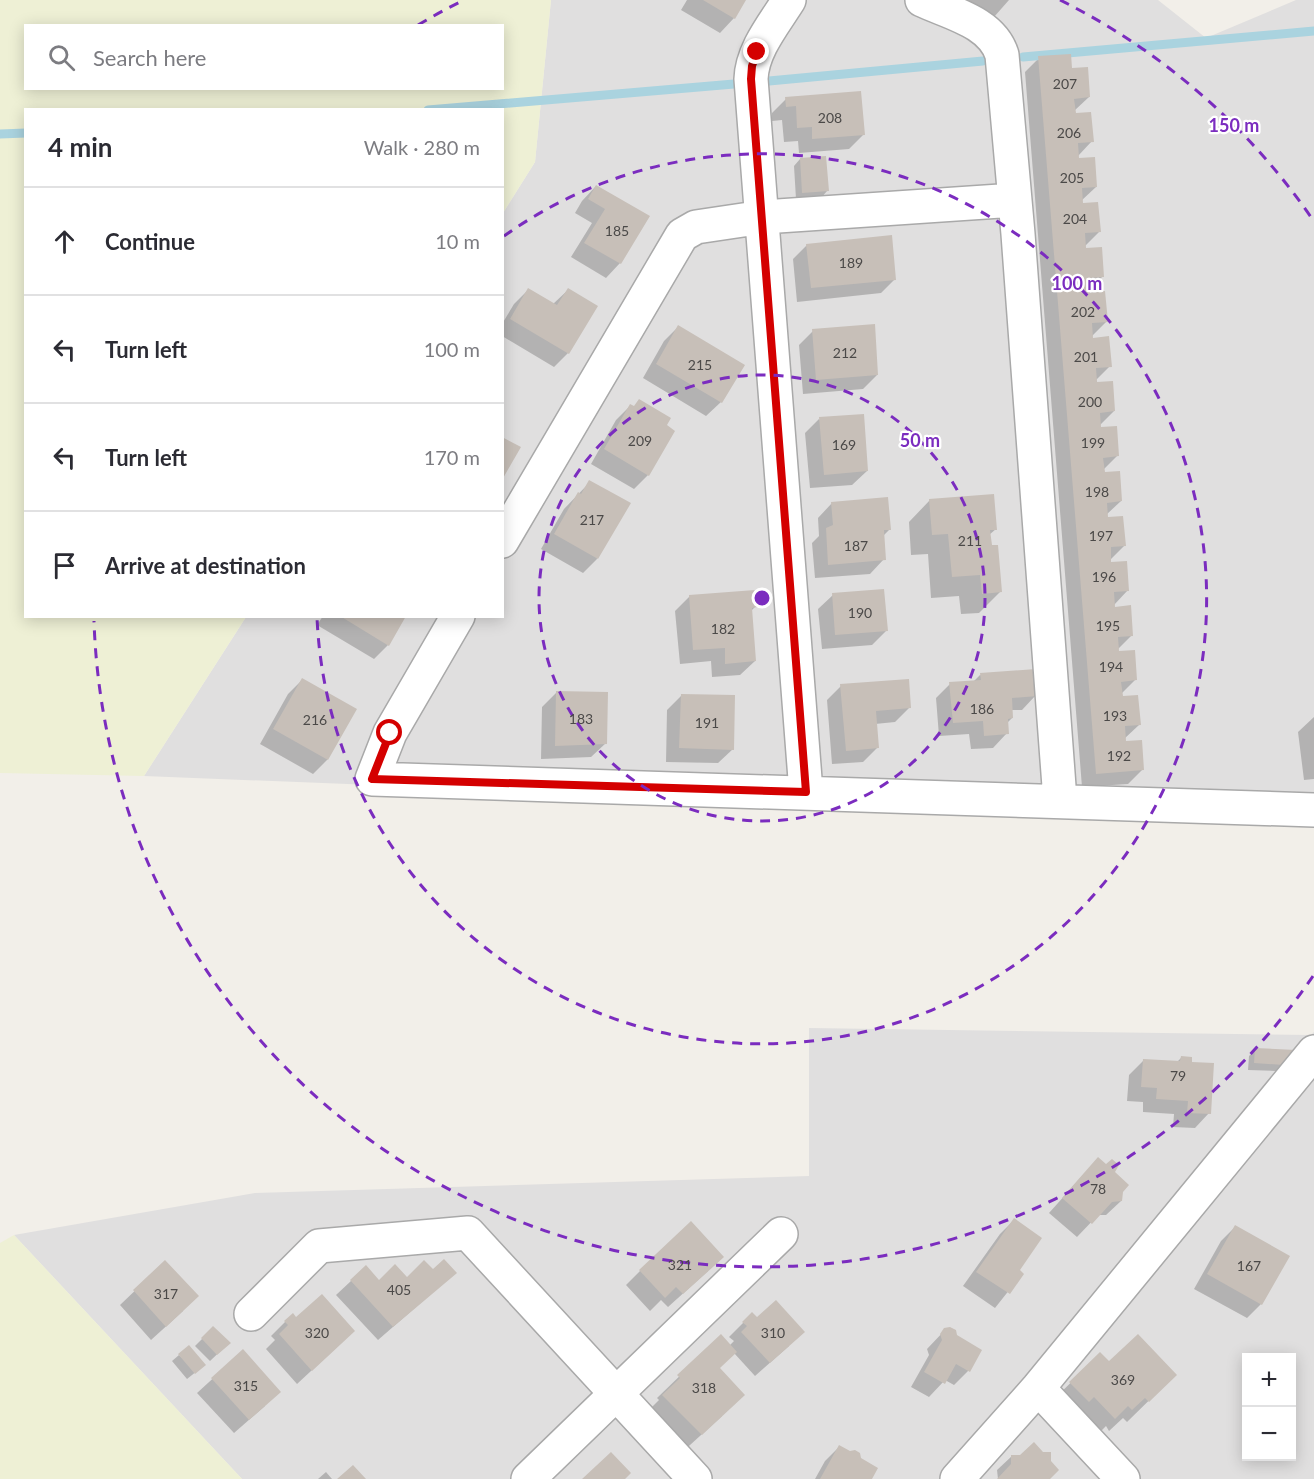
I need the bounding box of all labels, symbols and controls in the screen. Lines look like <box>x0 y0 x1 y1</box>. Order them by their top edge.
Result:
search box <box>24 24 504 90</box>
route end <box>743 38 769 64</box>
icon: search <box>45 41 78 74</box>
text: Search here <box>93 44 206 71</box>
house number: 207 <box>1053 75 1077 92</box>
house number: 208 <box>818 109 842 126</box>
text: 150 m <box>1209 114 1259 136</box>
house number: 206 <box>1057 124 1081 141</box>
text: 4 min <box>48 131 112 163</box>
text: Walk · 280 m <box>364 135 480 159</box>
house number: 205 <box>1060 169 1084 186</box>
house number: 204 <box>1063 210 1087 227</box>
house number: 185 <box>605 222 629 239</box>
icon: ahead <box>48 225 81 258</box>
text: Continue <box>105 228 195 255</box>
text: 10 m <box>435 229 480 253</box>
house number: 189 <box>839 254 863 271</box>
text: 100 m <box>1052 272 1102 294</box>
house number: 202 <box>1071 303 1095 320</box>
icon: left <box>48 333 81 366</box>
text: Turn left <box>105 336 187 363</box>
text: 100 m <box>424 337 480 361</box>
house number: 212 <box>833 344 857 361</box>
house number: 201 <box>1074 348 1098 365</box>
house number: 215 <box>688 356 712 373</box>
house number: 200 <box>1078 393 1102 410</box>
text: 50 m <box>900 429 940 451</box>
house number: 209 <box>628 432 652 449</box>
house number: 199 <box>1081 434 1105 451</box>
house number: 169 <box>832 436 856 453</box>
icon: left <box>48 441 81 474</box>
text: Turn left <box>105 444 187 471</box>
text: 170 m <box>424 445 480 469</box>
house number: 198 <box>1085 483 1109 500</box>
house number: 217 <box>580 511 604 528</box>
house number: 197 <box>1089 527 1113 544</box>
house number: 211 <box>958 532 982 549</box>
house number: 187 <box>844 537 868 554</box>
icon: arrive <box>48 549 81 582</box>
text: Arrive at destination <box>105 552 306 579</box>
house number: 196 <box>1092 568 1116 585</box>
centre of rings <box>752 588 772 608</box>
house number: 190 <box>848 604 872 621</box>
house number: 195 <box>1096 617 1120 634</box>
house number: 182 <box>711 620 735 637</box>
house number: 194 <box>1099 658 1123 675</box>
house number: 186 <box>970 700 994 717</box>
house number: 193 <box>1103 707 1127 724</box>
house number: 183 <box>569 710 593 727</box>
house number: 216 <box>303 711 327 728</box>
house number: 191 <box>695 714 719 731</box>
route start <box>376 719 402 745</box>
house number: 192 <box>1107 747 1131 764</box>
house number: 79 <box>1170 1067 1186 1084</box>
house number: 78 <box>1090 1180 1106 1197</box>
house number: 321 <box>668 1256 692 1273</box>
house number: 167 <box>1237 1257 1261 1274</box>
house number: 405 <box>387 1281 411 1298</box>
house number: 317 <box>154 1285 178 1302</box>
house number: 320 <box>305 1324 329 1341</box>
house number: 310 <box>761 1324 785 1341</box>
map controls <box>1242 1353 1296 1461</box>
button: + <box>1242 1353 1296 1407</box>
house number: 369 <box>1111 1371 1135 1388</box>
house number: 315 <box>234 1377 258 1394</box>
house number: 318 <box>692 1379 716 1396</box>
button: − <box>1242 1407 1296 1461</box>

